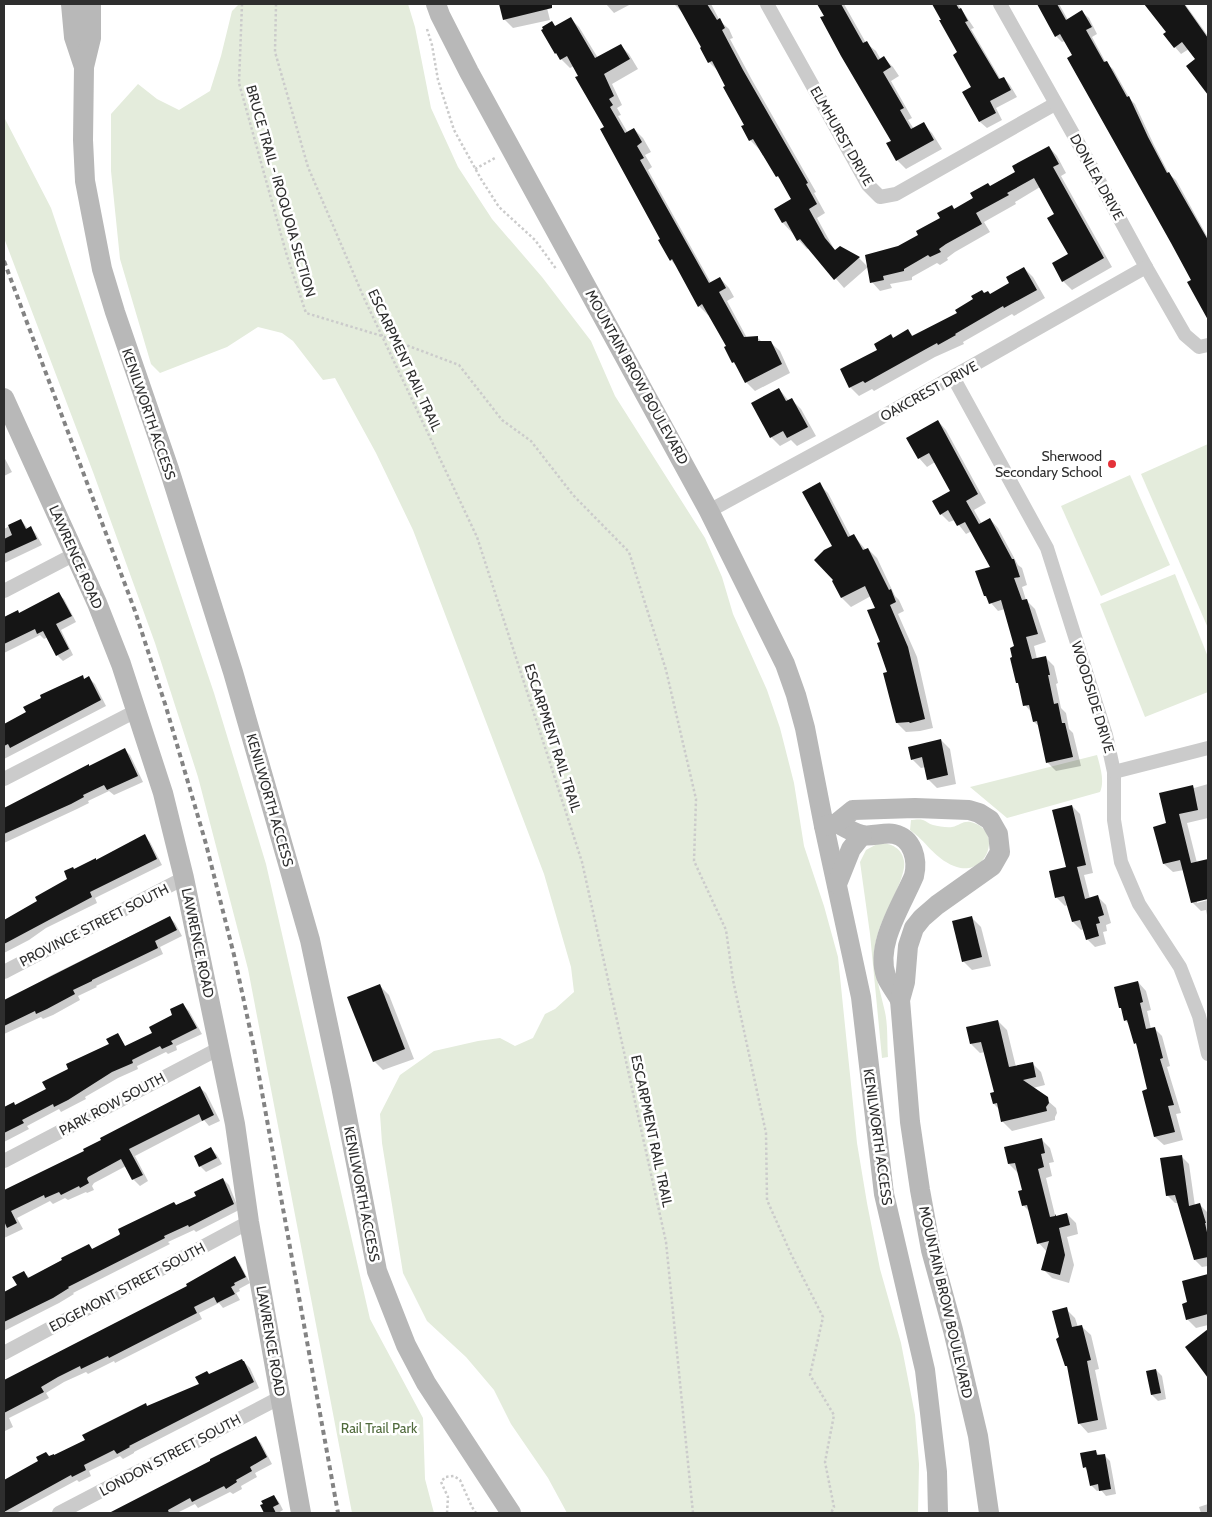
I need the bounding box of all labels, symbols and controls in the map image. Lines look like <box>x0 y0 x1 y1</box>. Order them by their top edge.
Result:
street label: BRUCE TRAIL - IROQUOIA SECTION <box>242 83 320 299</box>
street label: ELMHURST DRIVE <box>806 83 878 189</box>
street label: DONLEA DRIVE <box>1066 131 1128 223</box>
street label: ESCARPMENT RAIL TRAIL <box>364 286 446 434</box>
street label: MOUNTAIN BROW BOULEVARD <box>581 286 693 468</box>
street label: KENILWORTH ACCESS <box>118 346 180 482</box>
street label: OAKCREST DRIVE <box>877 357 981 425</box>
place label: Sherwood Secondary School <box>995 447 1103 481</box>
marker: Sherwood Secondary School <box>1106 458 1118 470</box>
street label: LAWRENCE ROAD <box>45 502 107 612</box>
street label: WOODSIDE DRIVE <box>1067 639 1119 755</box>
street label: ESCARPMENT RAIL TRAIL <box>521 662 585 814</box>
street label: KENILWORTH ACCESS <box>242 731 298 869</box>
street label: PROVINCE STREET SOUTH <box>16 879 172 971</box>
street label: LAWRENCE ROAD <box>178 886 218 1000</box>
street label: ESCARPMENT RAIL TRAIL <box>627 1053 677 1209</box>
street label: PARK ROW SOUTH <box>56 1068 168 1140</box>
street label: KENILWORTH ACCESS <box>860 1068 896 1206</box>
street label: KENILWORTH ACCESS <box>340 1125 384 1263</box>
street label: MOUNTAIN BROW BOULEVARD <box>915 1204 977 1400</box>
street label: EDGEMONT STREET SOUTH <box>46 1238 208 1336</box>
street label: LAWRENCE ROAD <box>252 1284 290 1398</box>
street label: LONDON STREET SOUTH <box>96 1410 244 1500</box>
park label: Rail Trail Park <box>341 1419 418 1437</box>

